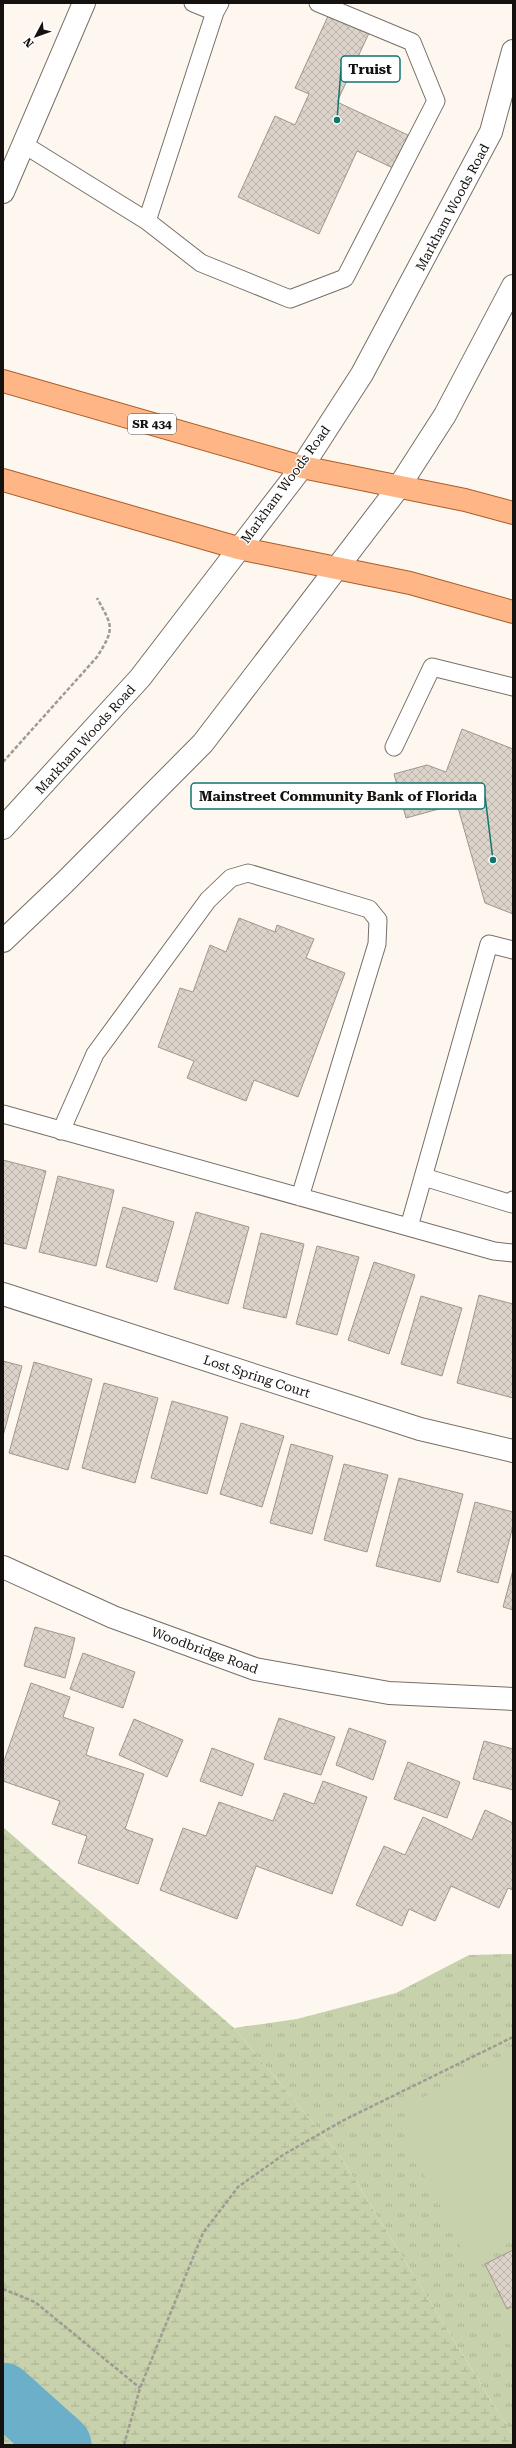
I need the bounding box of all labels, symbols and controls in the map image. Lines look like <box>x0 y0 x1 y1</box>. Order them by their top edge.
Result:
north arrow <box>16 16 56 56</box>
text: N <box>21 34 37 50</box>
callout: Truist <box>341 56 400 82</box>
text: Truist <box>348 61 392 77</box>
street label: Markham Woods Road <box>413 141 493 273</box>
road number: SR 434 <box>128 414 176 434</box>
street label: Markham Woods Road <box>238 422 333 546</box>
street label: Markham Woods Road <box>32 681 139 797</box>
callout: Mainstreet Community Bank of Florida <box>191 783 485 809</box>
text: Mainstreet Community Bank of Florida <box>199 788 478 804</box>
street label: Lost Spring Court <box>202 1352 312 1401</box>
street label: Woodbridge Road <box>149 1624 261 1677</box>

